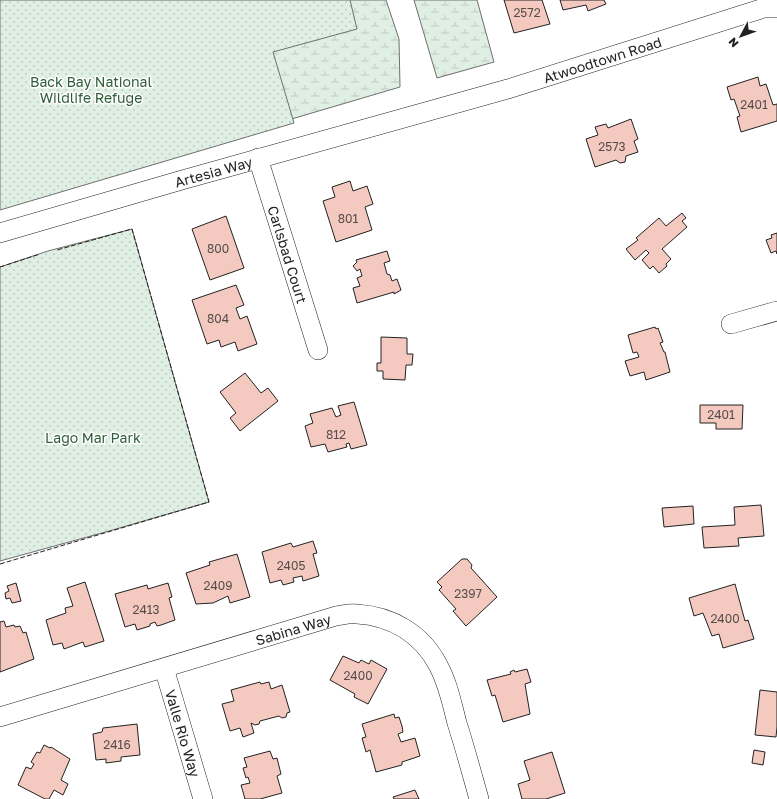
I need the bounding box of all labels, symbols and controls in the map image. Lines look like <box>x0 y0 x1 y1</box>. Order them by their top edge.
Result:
house number: 2572 <box>513 5 541 20</box>
north arrow <box>721 16 761 56</box>
street label: Atwoodtown Road <box>541 32 664 86</box>
text: N <box>725 35 741 50</box>
park label: Back Bay National Wildlife Refuge <box>30 73 152 106</box>
house number: 2401 <box>740 97 768 112</box>
house number: 2573 <box>598 139 626 154</box>
street label: Artesia Way <box>172 152 254 190</box>
street label: Carlsbad Court <box>265 204 311 305</box>
house number: 801 <box>338 211 358 226</box>
house number: 800 <box>207 241 229 256</box>
house number: 804 <box>207 311 229 326</box>
house number: 2401 <box>707 407 735 422</box>
house number: 812 <box>326 427 346 442</box>
park label: Lago Mar Park <box>45 429 141 446</box>
house number: 2405 <box>277 558 305 573</box>
house number: 2409 <box>204 578 232 593</box>
house number: 2397 <box>454 586 482 601</box>
house number: 2413 <box>132 602 160 617</box>
street label: Sabina Way <box>253 610 333 648</box>
house number: 2400 <box>710 611 740 626</box>
house number: 2400 <box>343 668 373 683</box>
street label: Valle Rio Way <box>162 687 205 779</box>
house number: 2416 <box>103 737 131 752</box>

